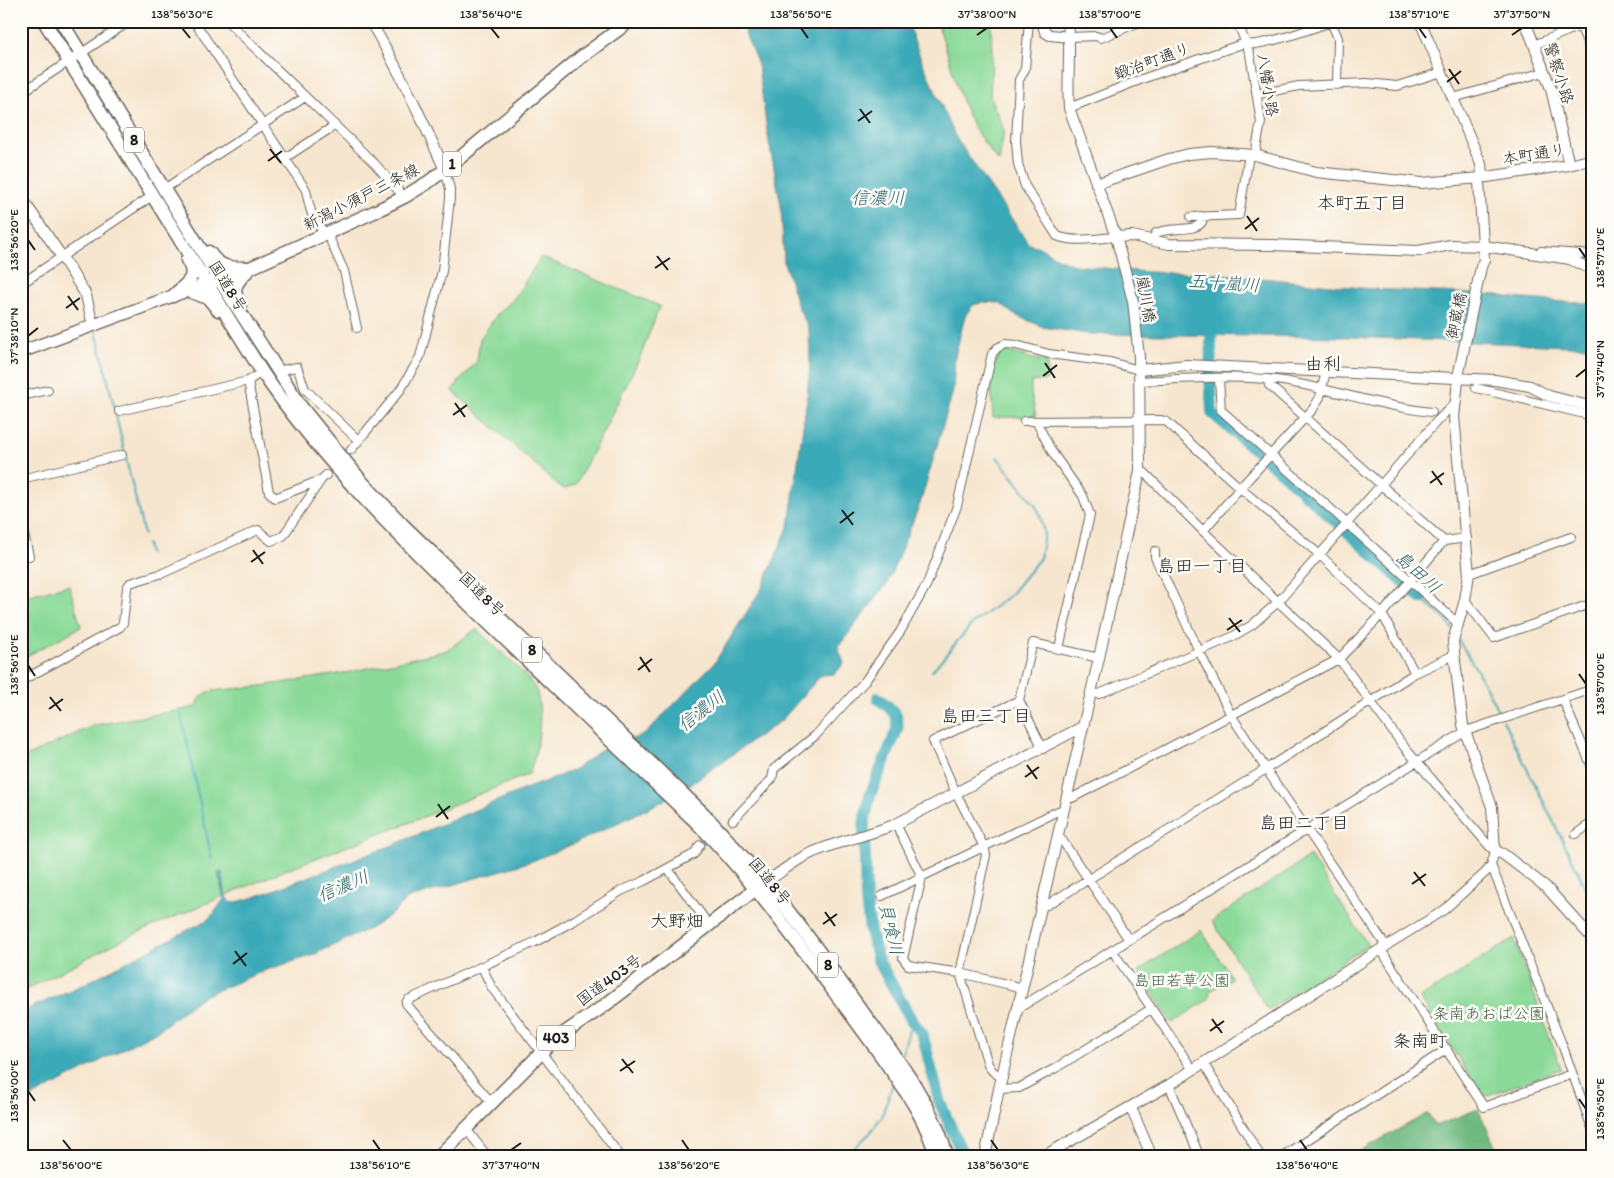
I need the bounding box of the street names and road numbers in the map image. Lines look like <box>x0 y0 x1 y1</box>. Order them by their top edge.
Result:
street label: 鍛治町通り <box>1111 38 1193 84</box>
street label: 警察小路 <box>1540 40 1578 106</box>
street label: 八幡小路 <box>1254 52 1282 118</box>
road number: 8 <box>124 128 144 152</box>
street label: 本町通り <box>1501 140 1567 168</box>
road number: 1 <box>443 152 461 176</box>
street label: 新潟小須戸三条線 <box>300 159 422 235</box>
street label: 国道8号 <box>205 257 251 315</box>
street label: 嵐川橋 <box>1132 274 1160 324</box>
street label: 御蔵橋 <box>1442 291 1470 341</box>
street label: 国道8号 <box>455 567 509 621</box>
road number: 8 <box>522 638 542 662</box>
street label: 国道8号 <box>745 853 795 909</box>
street label: 国道403号 <box>573 950 645 1010</box>
road number: 8 <box>818 952 838 978</box>
road number: 403 <box>537 1026 575 1050</box>

